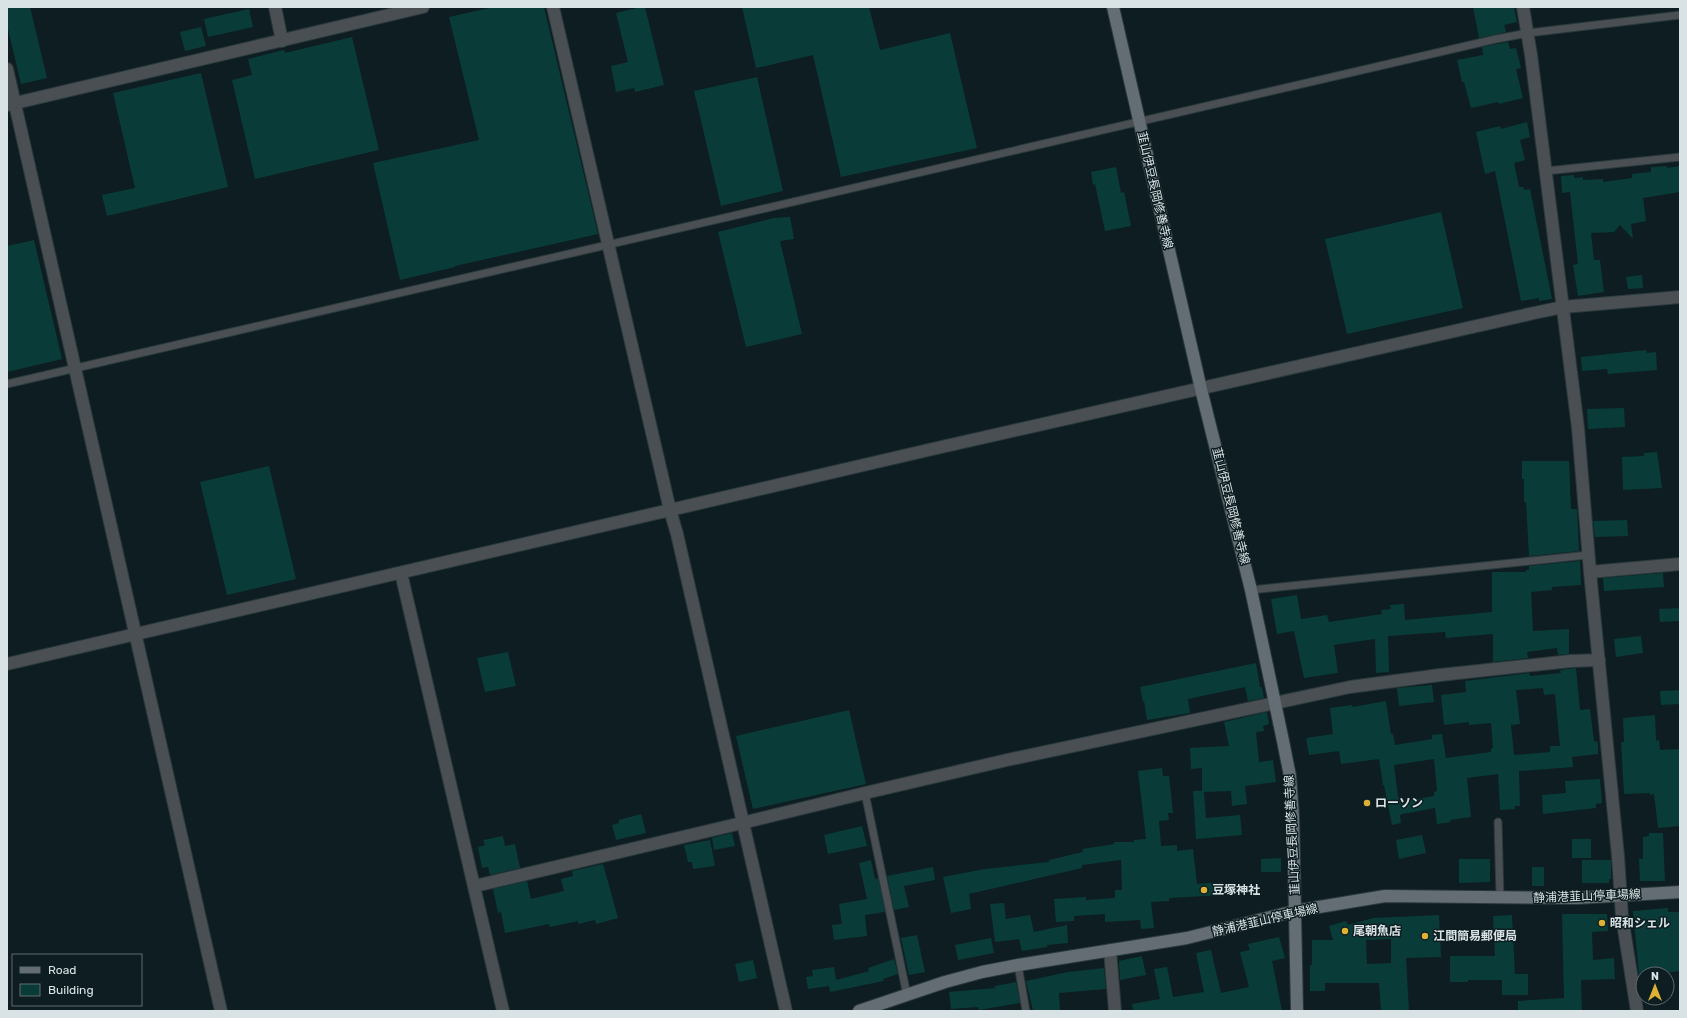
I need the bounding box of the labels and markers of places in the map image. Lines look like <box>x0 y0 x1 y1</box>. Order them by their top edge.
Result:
place label: ローソン <box>1375 796 1423 810</box>
marker: ローソン <box>1362 798 1372 808</box>
place label: 豆塚神社 <box>1212 883 1260 897</box>
marker: 豆塚神社 <box>1199 885 1209 895</box>
place label: 昭和シェル <box>1610 916 1670 930</box>
marker: 昭和シェル <box>1597 918 1607 928</box>
place label: 尾朝魚店 <box>1353 924 1401 938</box>
marker: 尾朝魚店 <box>1340 926 1350 936</box>
place label: 江間簡易郵便局 <box>1433 929 1517 943</box>
marker: 江間簡易郵便局 <box>1420 931 1430 941</box>

